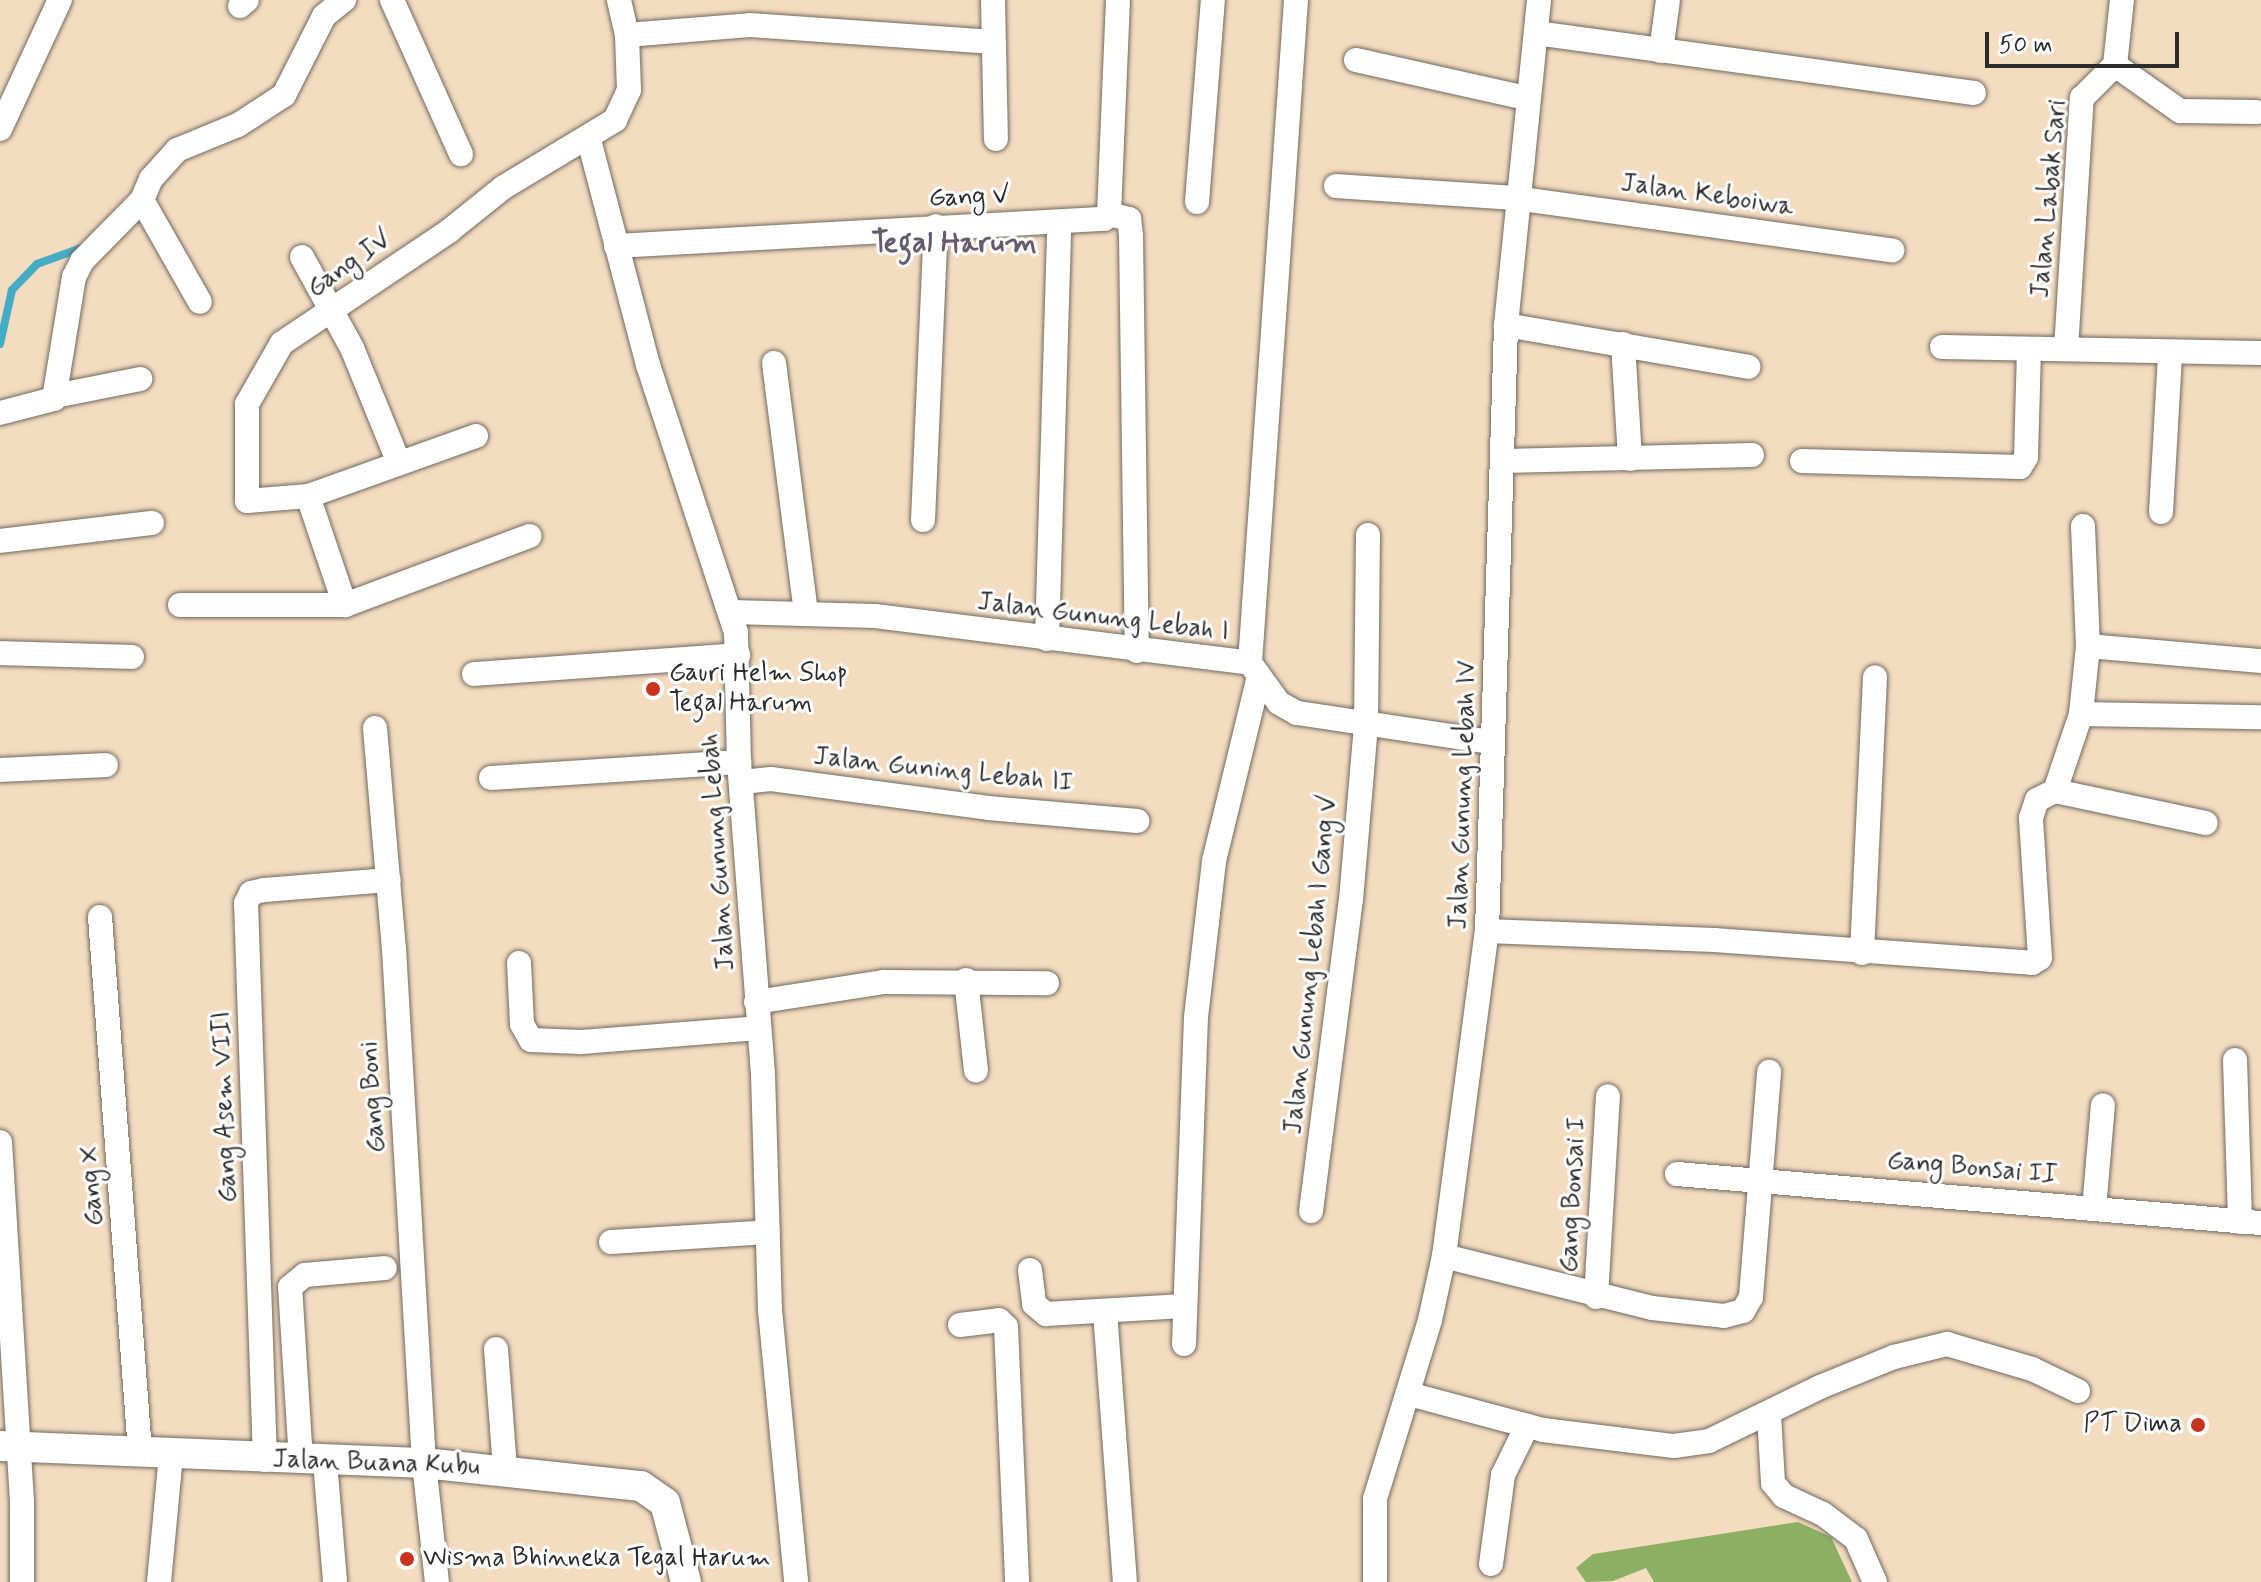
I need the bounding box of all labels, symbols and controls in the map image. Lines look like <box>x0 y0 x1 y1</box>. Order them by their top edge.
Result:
scale bar <box>1989 16 2183 66</box>
text: 50 m <box>1999 30 2053 61</box>
street label: Jalan Labak Sari <box>2026 100 2074 298</box>
street label: Jalan Keboiwa <box>1620 169 1794 223</box>
street label: Gang V <box>928 181 1010 215</box>
street label: Gang IV <box>302 225 398 305</box>
district label: Tegal Harum <box>874 225 1034 261</box>
street label: Jalan Gunung Lebah I <box>974 587 1232 649</box>
place label: Gauri Helm Shop Tegal Harum <box>669 658 851 720</box>
street label: Jalan Gunung Lebah IV <box>1444 658 1484 932</box>
marker: Gauri Helm Shop Tegal Harum <box>644 680 662 698</box>
street label: Jalan Gunung Lebah <box>695 733 743 971</box>
street label: Jalan Guning Lebah II <box>808 741 1078 801</box>
street label: Jalan Gunung Lebah I Gang V <box>1279 792 1345 1138</box>
street label: Gang Asem VIII <box>207 1012 245 1202</box>
street label: Gang Boni <box>355 1040 393 1154</box>
street label: Gang Bonsai I <box>1554 1116 1594 1274</box>
street label: Gang X <box>75 1145 111 1227</box>
street label: Gang Bonsai II <box>1886 1146 2058 1192</box>
place label: PT Dima <box>2080 1409 2182 1441</box>
marker: PT Dima <box>2189 1416 2207 1434</box>
street label: Jalan Buana Kubu <box>272 1445 480 1483</box>
place label: Wisma Bhinneka Tegal Harum <box>423 1543 768 1575</box>
marker: Wisma Bhinneka Tegal Harum <box>398 1550 416 1568</box>

